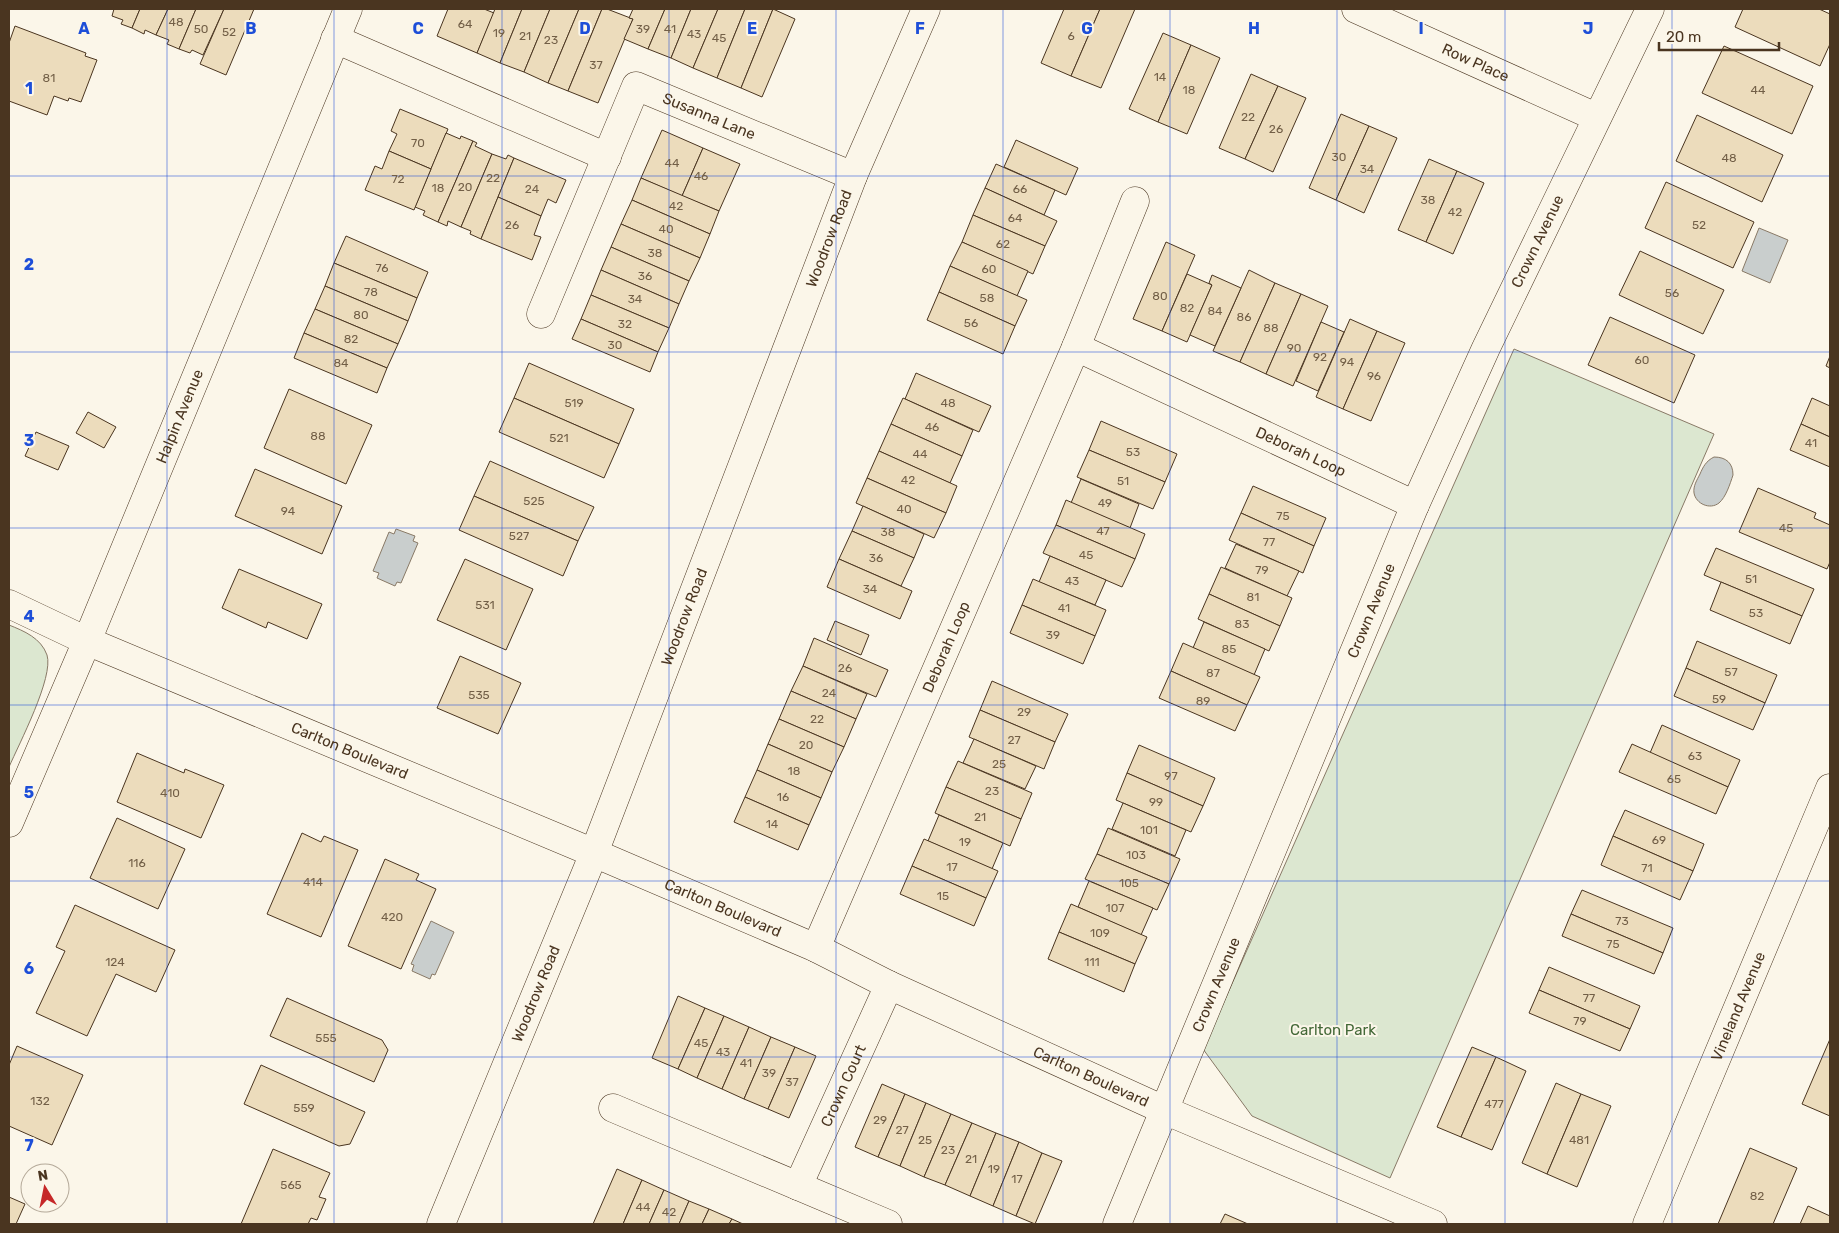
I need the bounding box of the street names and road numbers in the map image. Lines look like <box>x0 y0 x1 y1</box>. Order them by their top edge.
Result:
street label: Row Place <box>1439 40 1512 86</box>
street label: Susanna Lane <box>660 89 758 143</box>
street label: Woodrow Road <box>802 187 856 290</box>
street label: Crown Avenue <box>1507 192 1568 291</box>
street label: Halpin Avenue <box>152 367 207 466</box>
street label: Deborah Loop <box>1253 423 1349 481</box>
street label: Crown Avenue <box>1344 561 1399 661</box>
street label: Woodrow Road <box>658 566 711 668</box>
street label: Deborah Loop <box>919 599 974 695</box>
street label: Carlton Boulevard <box>288 718 411 783</box>
street label: Carlton Boulevard <box>662 875 784 941</box>
street label: Crown Avenue <box>1189 935 1244 1035</box>
street label: Woodrow Road <box>508 943 564 1045</box>
street label: Vineland Avenue <box>1707 949 1769 1064</box>
street label: Crown Court <box>817 1042 870 1130</box>
street label: Carlton Boulevard <box>1030 1043 1152 1111</box>

